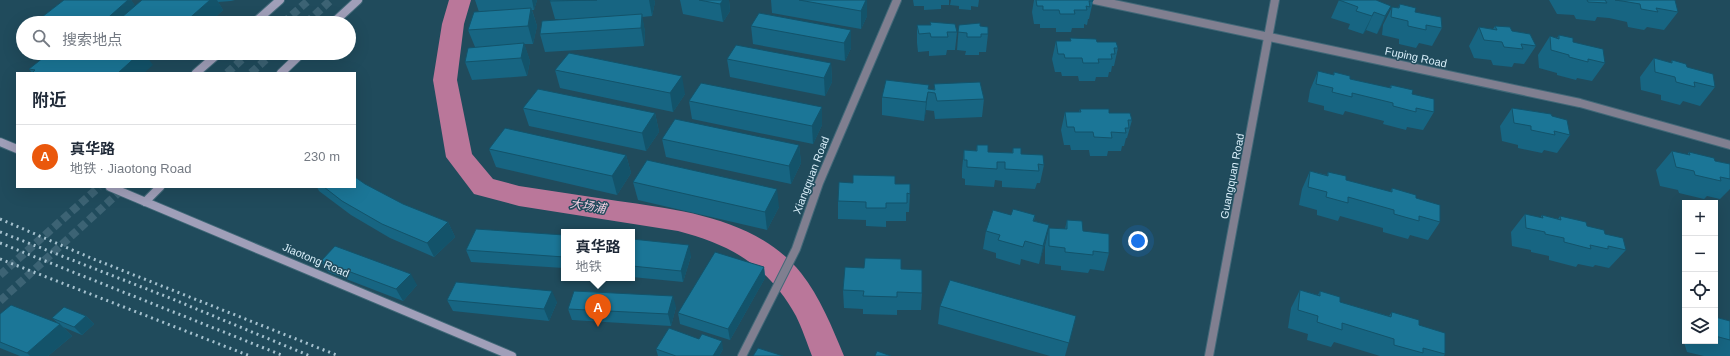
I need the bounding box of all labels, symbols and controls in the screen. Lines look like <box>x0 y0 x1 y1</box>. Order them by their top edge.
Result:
search box <box>16 16 356 60</box>
icon: search <box>30 27 52 49</box>
text: 搜索地点 <box>62 31 122 48</box>
street label: Fuping Road <box>1384 45 1448 69</box>
text: 附近 <box>32 91 66 110</box>
street label: Guangquan Road <box>1218 132 1246 220</box>
street label: Xiangquan Road <box>791 135 831 215</box>
text: 真华路 <box>70 140 115 157</box>
text: A <box>40 149 50 164</box>
text: 230 m <box>304 149 340 164</box>
text: 地铁 · Jiaotong Road <box>70 161 191 176</box>
water label: 大场浦 <box>569 196 609 216</box>
map controls <box>1682 200 1718 344</box>
button: + <box>1682 200 1718 236</box>
popup <box>561 229 635 281</box>
your location <box>1128 231 1148 251</box>
button: − <box>1682 236 1718 272</box>
text: 真华路 <box>575 238 621 255</box>
street label: Jiaotong Road <box>281 241 351 279</box>
text: 地铁 <box>575 259 602 274</box>
button: locate <box>1682 272 1718 308</box>
pin: A <box>585 294 611 327</box>
button: layers <box>1682 308 1718 344</box>

